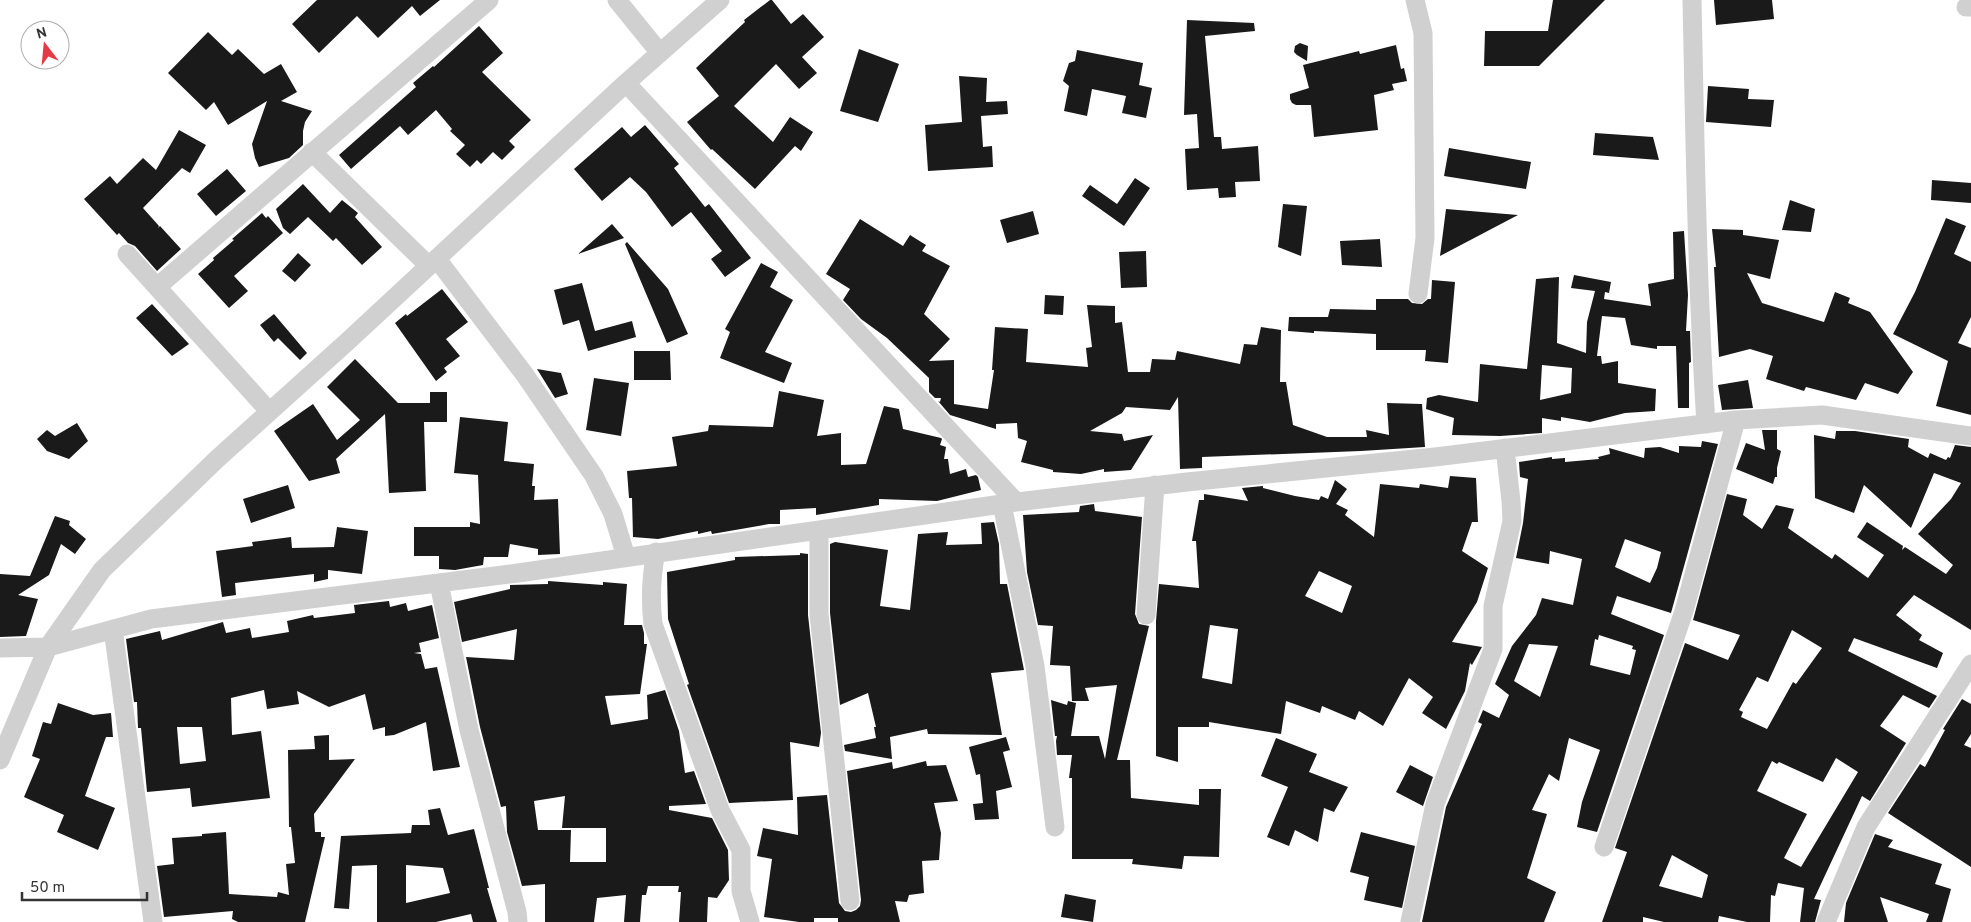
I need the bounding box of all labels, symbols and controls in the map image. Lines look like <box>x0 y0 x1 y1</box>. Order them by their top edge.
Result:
north arrow <box>20 20 70 70</box>
text: N <box>35 24 49 44</box>
scale bar <box>22 870 148 902</box>
text: 50 m <box>30 879 65 898</box>

